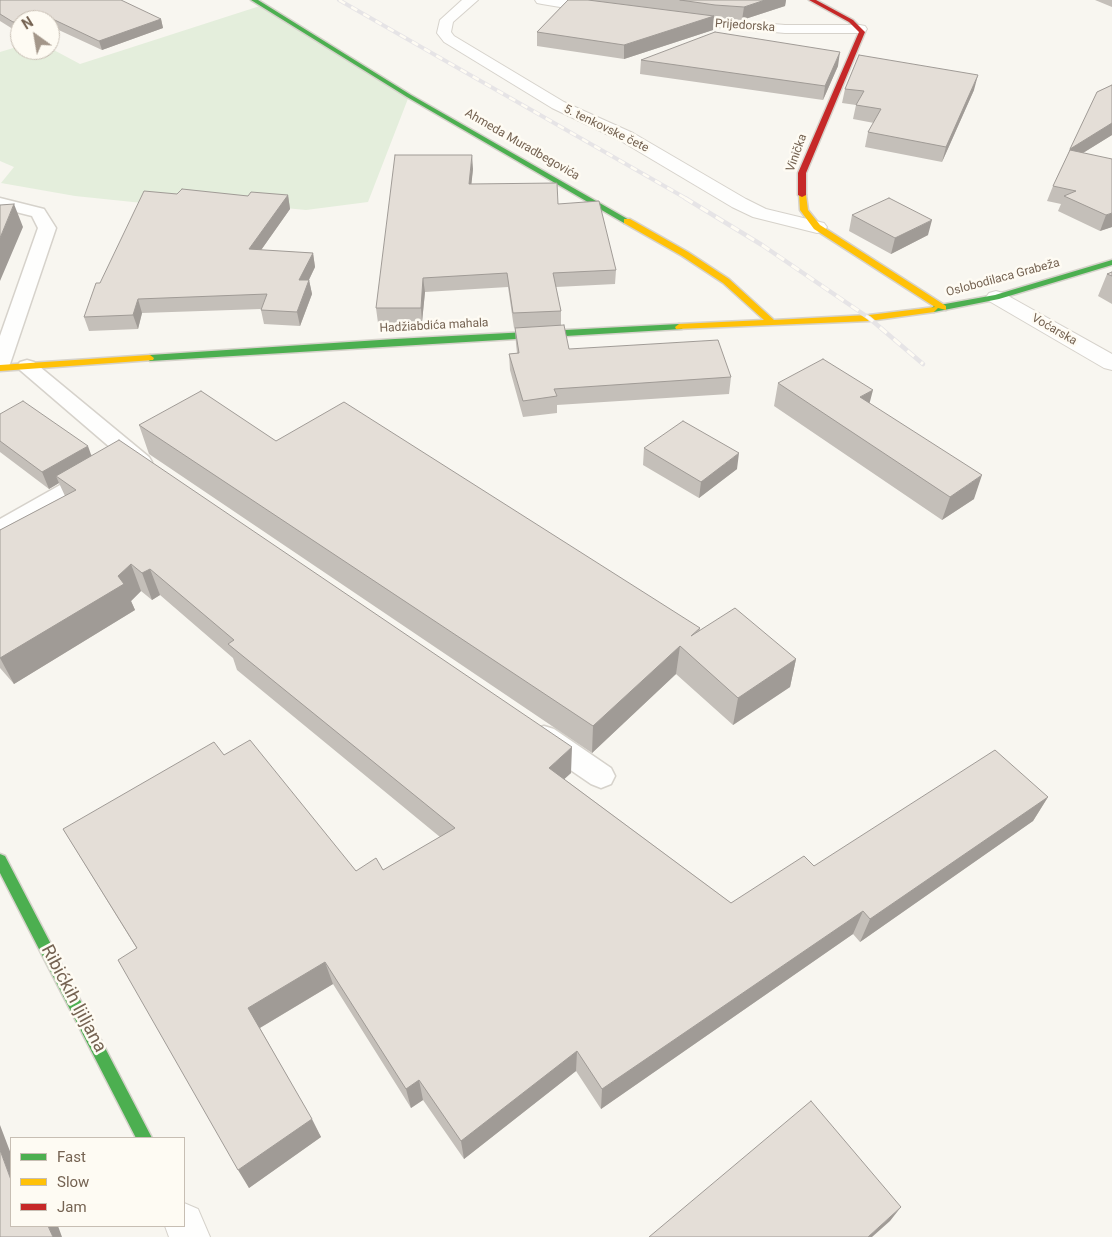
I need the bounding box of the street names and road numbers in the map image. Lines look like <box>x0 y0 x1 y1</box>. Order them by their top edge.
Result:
street label: Prijedorska <box>714 17 776 35</box>
street label: 5. tenkovske čete <box>561 102 651 156</box>
street label: Ahmeda Muradbegovića <box>462 106 582 184</box>
street label: Vinička <box>784 132 810 174</box>
street label: Oslobodilaca Grabeža <box>945 256 1061 300</box>
street label: Voćarska <box>1029 311 1079 349</box>
street label: Hadžiabdića mahala <box>379 316 489 336</box>
street label: Ribićkih ljiljana <box>36 942 110 1056</box>

